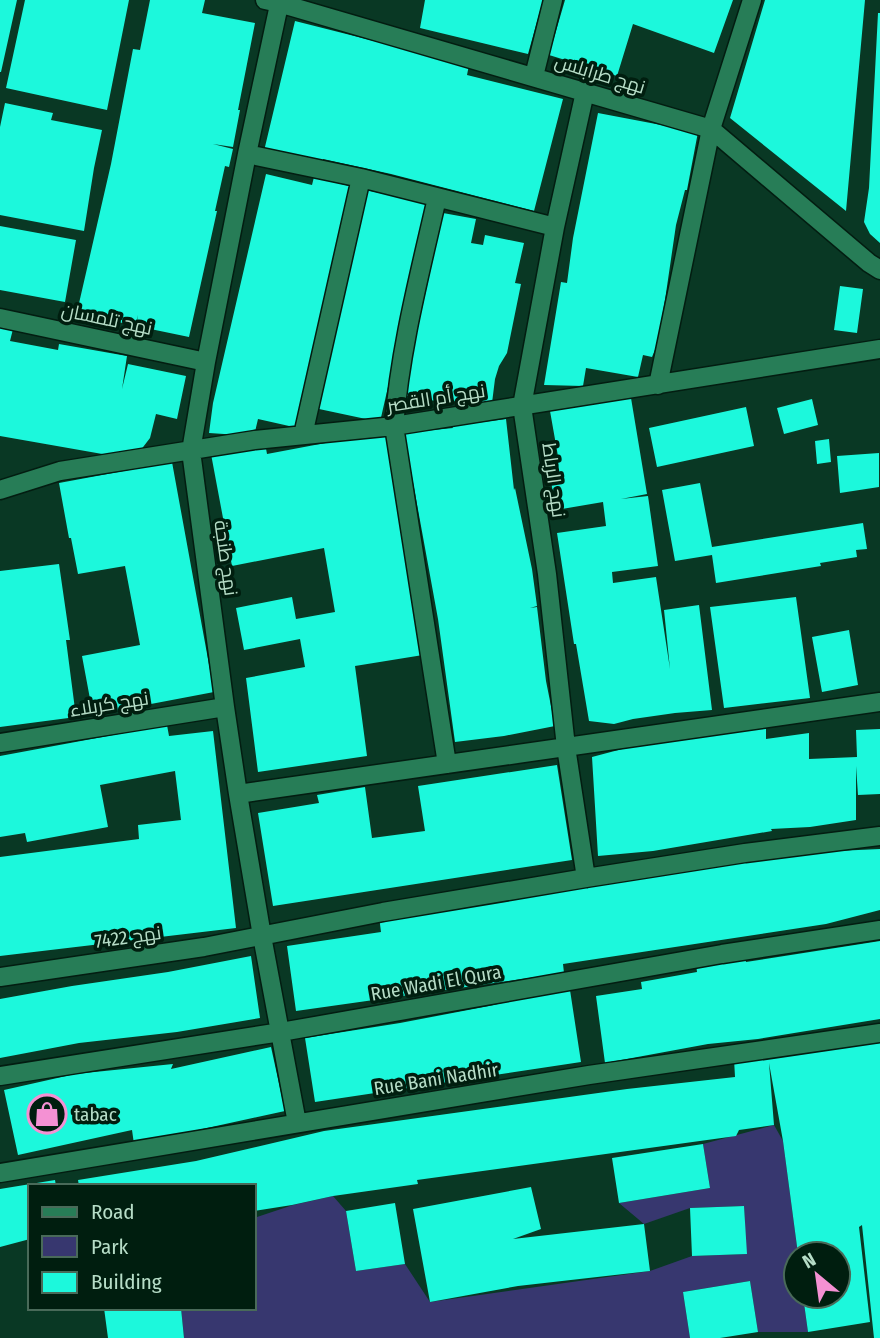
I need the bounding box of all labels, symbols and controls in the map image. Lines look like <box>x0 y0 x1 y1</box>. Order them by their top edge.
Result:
street label: نهج طرابلس <box>551 49 648 101</box>
street label: نهج تلمسان <box>59 298 155 342</box>
street label: نهج أم القصر <box>384 379 487 419</box>
street label: نهج الرباط <box>535 441 571 519</box>
street label: نهج طنجة <box>207 519 243 598</box>
street label: نهج كربلاء <box>68 686 150 724</box>
street label: نهج 7422 <box>93 921 163 955</box>
street label: Rue Wadi El Qura <box>369 960 503 1006</box>
street label: Rue Bani Nadhir <box>372 1058 500 1100</box>
shop icon: tabac <box>26 1093 68 1135</box>
place label: tabac <box>74 1103 117 1126</box>
legend <box>28 1184 256 1310</box>
text: Road <box>91 1199 135 1225</box>
text: Park <box>91 1234 129 1260</box>
north arrow <box>782 1240 852 1310</box>
text: N <box>798 1248 820 1273</box>
text: Building <box>91 1269 162 1295</box>

